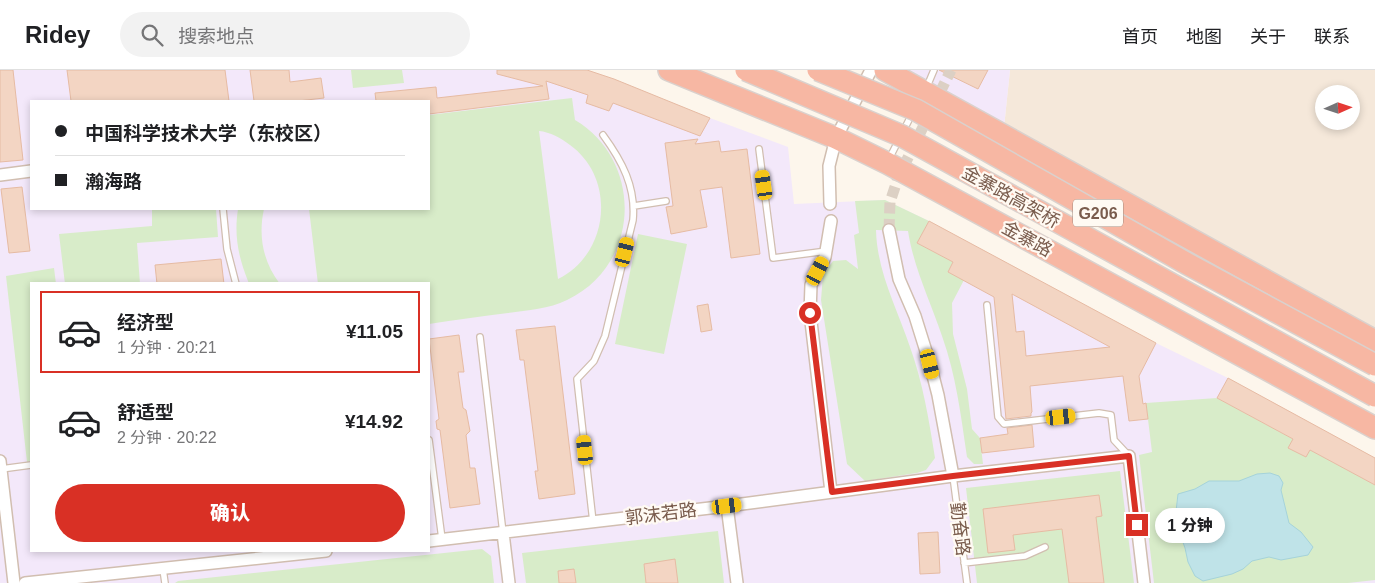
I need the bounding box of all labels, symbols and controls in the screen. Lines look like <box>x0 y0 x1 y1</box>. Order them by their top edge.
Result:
search box <box>120 12 470 57</box>
text: Ridey <box>25 21 90 48</box>
icon: search <box>138 21 166 49</box>
text: 搜索地点 <box>178 26 254 47</box>
text: 首页 <box>1122 27 1158 47</box>
text: 地图 <box>1186 27 1222 47</box>
text: 关于 <box>1250 27 1286 47</box>
text: 联系 <box>1314 27 1350 47</box>
north arrow <box>1315 85 1360 130</box>
map controls <box>1315 85 1360 130</box>
text: 中国科学技术大学（东校区） <box>85 123 332 144</box>
street label: 金寨路高架桥 <box>959 162 1063 232</box>
car <box>754 169 773 201</box>
text: 瀚海路 <box>85 171 142 192</box>
road number: G206 <box>1073 200 1123 226</box>
street label: 金寨路 <box>999 217 1055 261</box>
car <box>614 236 635 268</box>
car <box>804 254 831 288</box>
route start <box>799 302 821 324</box>
icon: car <box>57 310 102 355</box>
text: 经济型 <box>117 312 174 333</box>
text: ¥11.05 <box>346 321 403 342</box>
text: 1 分钟 · 20:21 <box>117 339 217 356</box>
car <box>919 348 940 380</box>
icon: car <box>57 400 102 445</box>
text: 舒适型 <box>117 402 174 423</box>
car <box>1045 408 1076 426</box>
text: ¥14.92 <box>345 411 403 432</box>
text: 2 分钟 · 20:22 <box>117 429 217 446</box>
car <box>575 434 594 466</box>
button: 确认 <box>55 484 405 542</box>
car <box>711 497 742 515</box>
street label: 郭沫若路 <box>624 500 698 528</box>
street label: 勤奋路 <box>947 501 973 557</box>
callout: 1 分钟 <box>1154 508 1224 542</box>
route end <box>1126 514 1148 536</box>
text: 1 分钟 <box>1167 517 1213 534</box>

